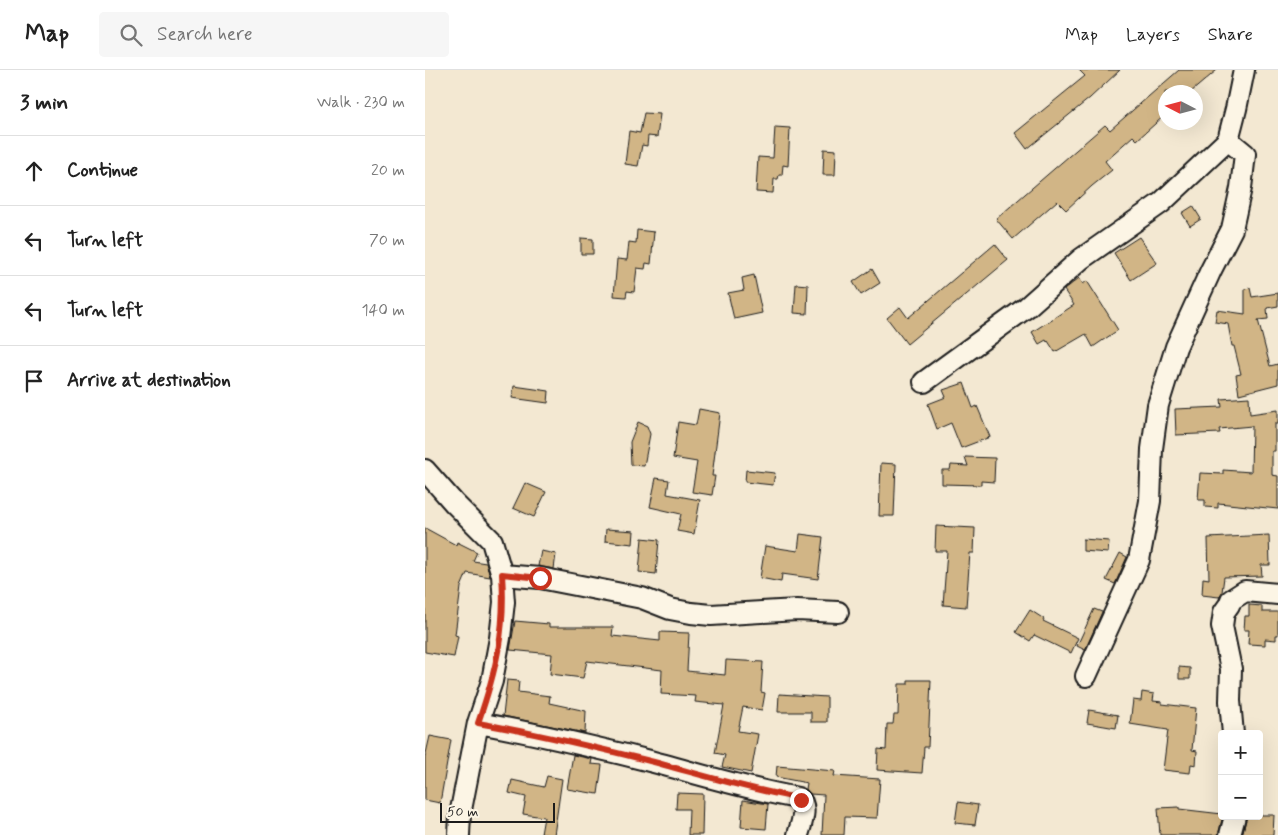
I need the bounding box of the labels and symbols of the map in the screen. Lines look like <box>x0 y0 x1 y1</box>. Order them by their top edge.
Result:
north arrow <box>1158 85 1203 130</box>
route start <box>529 567 552 590</box>
route end <box>790 789 813 812</box>
scale bar <box>440 800 555 823</box>

